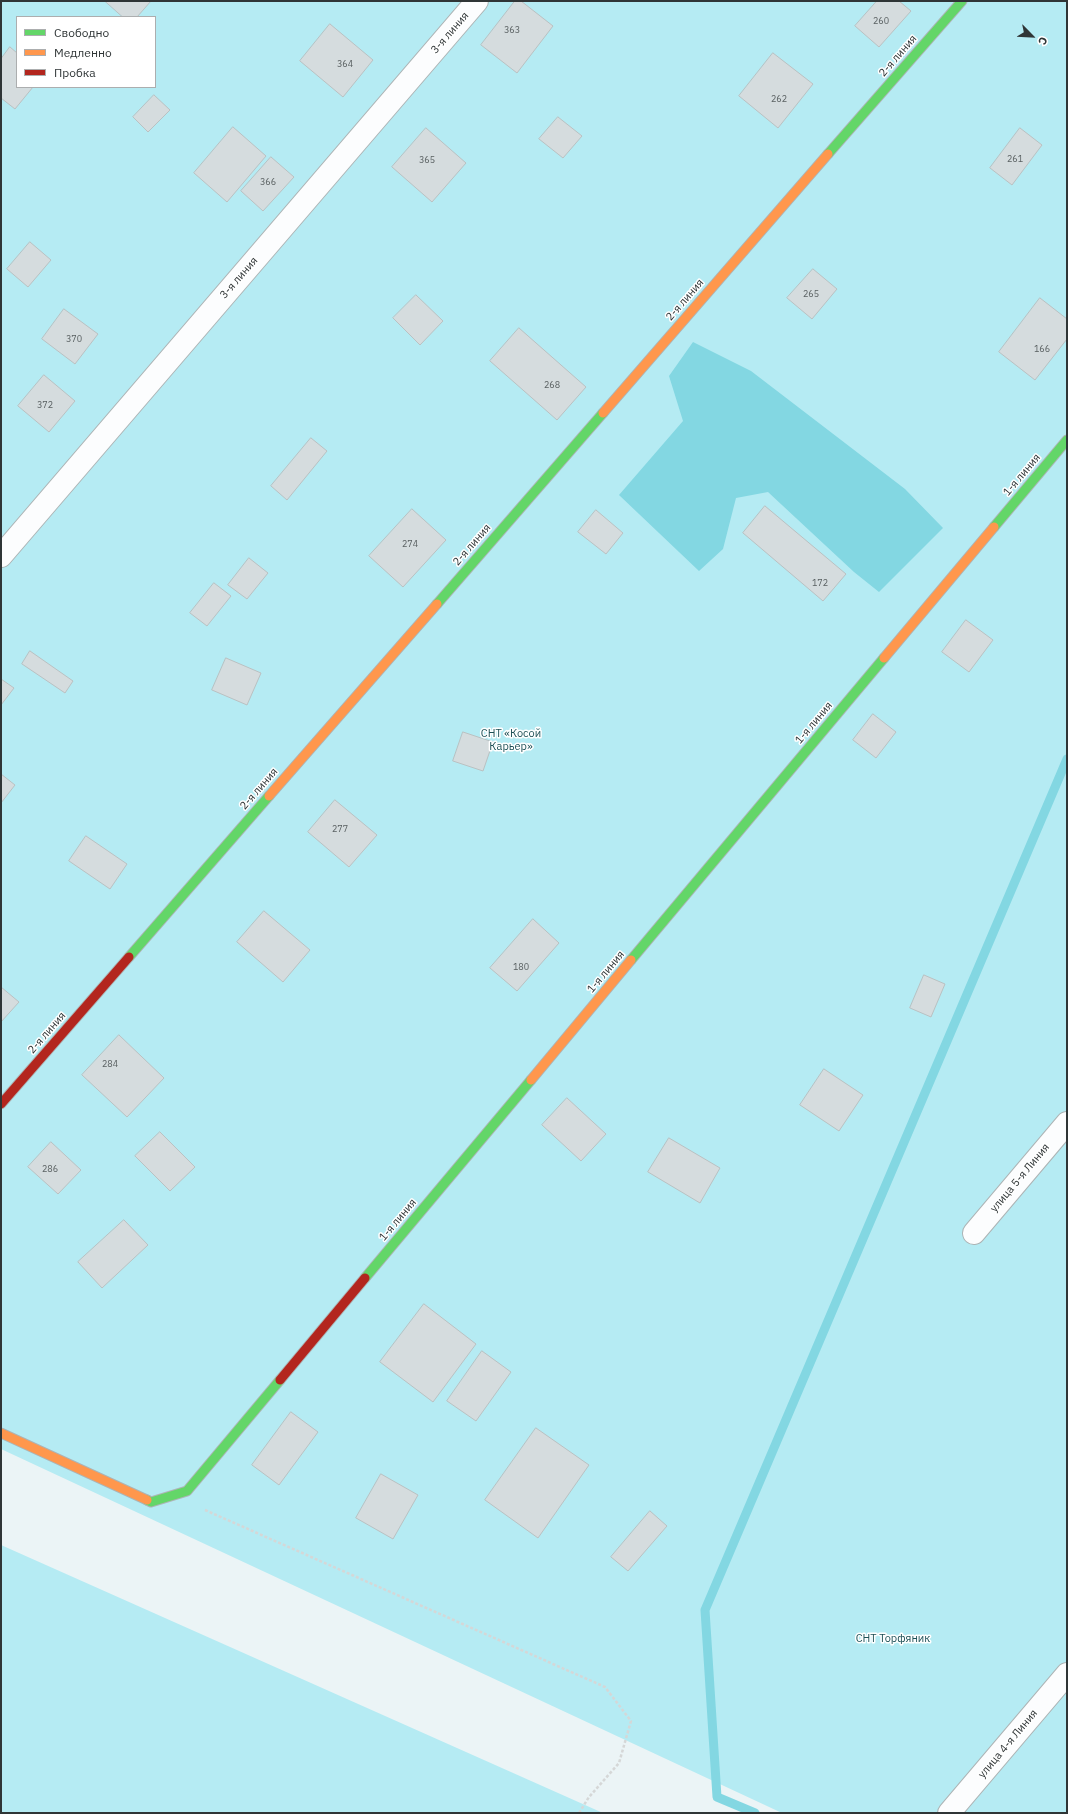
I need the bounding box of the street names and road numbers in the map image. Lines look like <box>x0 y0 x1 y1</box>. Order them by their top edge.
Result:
street label: 3-я линия <box>428 9 472 57</box>
street label: 2-я линия <box>876 32 920 80</box>
street label: 3-я линия <box>217 254 261 302</box>
street label: 2-я линия <box>663 276 707 324</box>
street label: 1-я линия <box>1001 451 1043 499</box>
street label: 2-я линия <box>450 521 494 569</box>
street label: 1-я линия <box>793 699 835 747</box>
street label: 2-я линия <box>237 765 281 813</box>
street label: 1-я линия <box>585 948 627 996</box>
street label: 2-я линия <box>25 1009 69 1057</box>
street label: улица 5-я Линия <box>988 1141 1052 1215</box>
street label: 1-я линия <box>377 1196 419 1244</box>
street label: улица 4-я Линия <box>976 1707 1040 1781</box>

